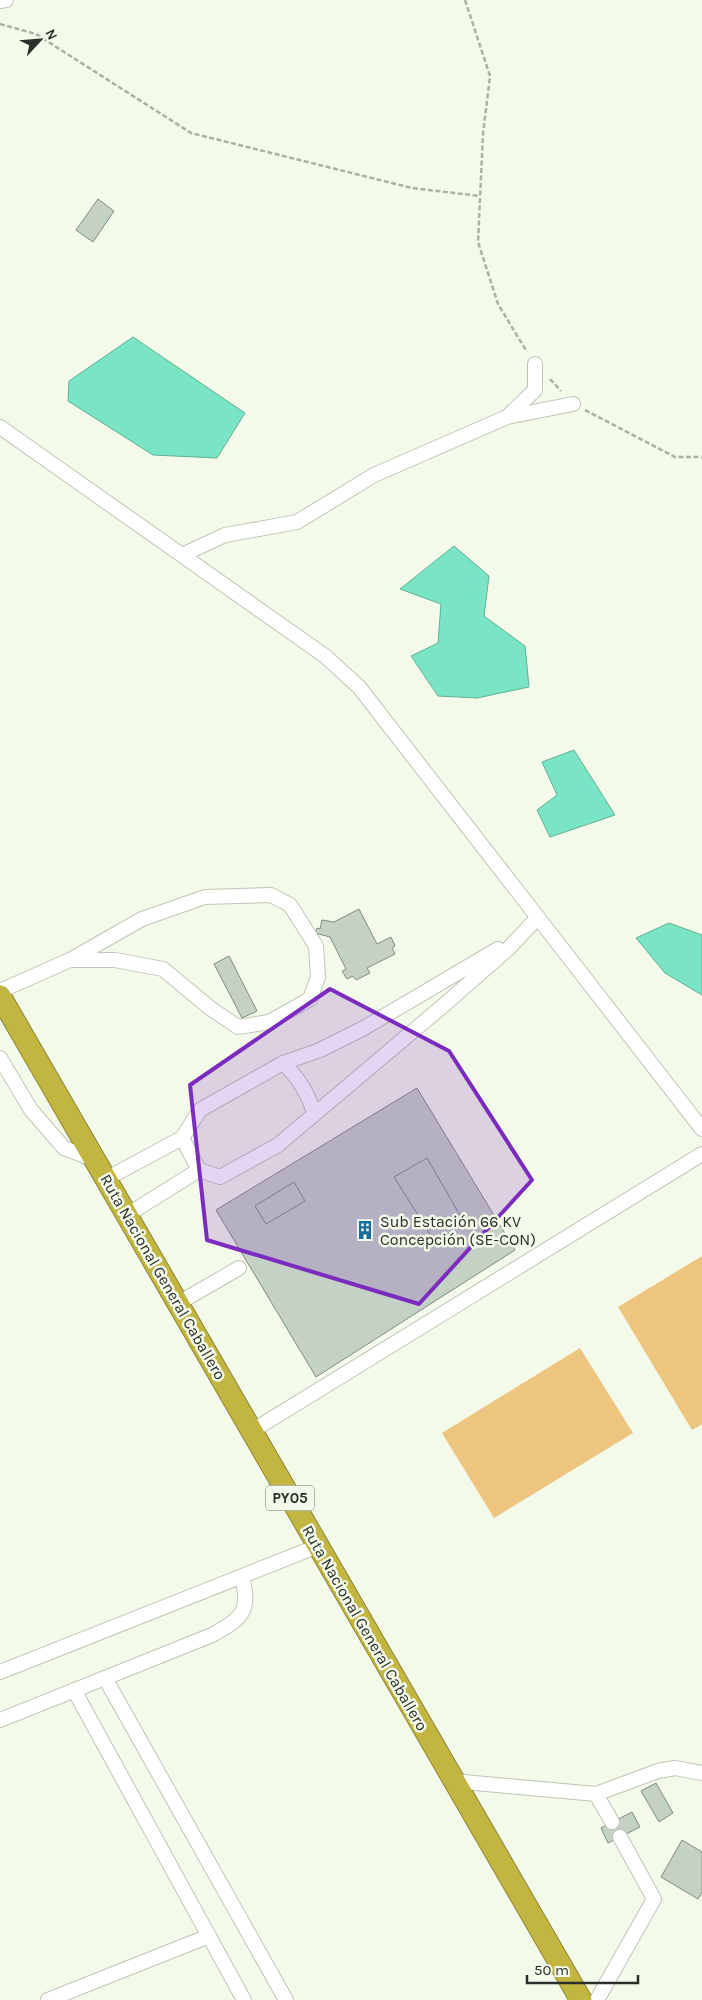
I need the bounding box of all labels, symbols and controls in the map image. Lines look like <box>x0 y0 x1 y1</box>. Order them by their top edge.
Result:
north arrow <box>15 15 65 65</box>
text: N <box>41 26 61 43</box>
street label: Ruta Nacional General Caballero <box>96 1171 230 1383</box>
place label: Sub Estación 66 KV Concepción (SE-CON) <box>380 1212 536 1249</box>
building icon: Sub Estación 66 KV Concepción (SE-CON) <box>354 1219 376 1241</box>
road number: PY05 <box>266 1486 314 1510</box>
street label: Ruta Nacional General Caballero <box>298 1522 432 1734</box>
scale bar <box>527 1952 638 1984</box>
text: 50 m <box>534 1961 569 1979</box>

